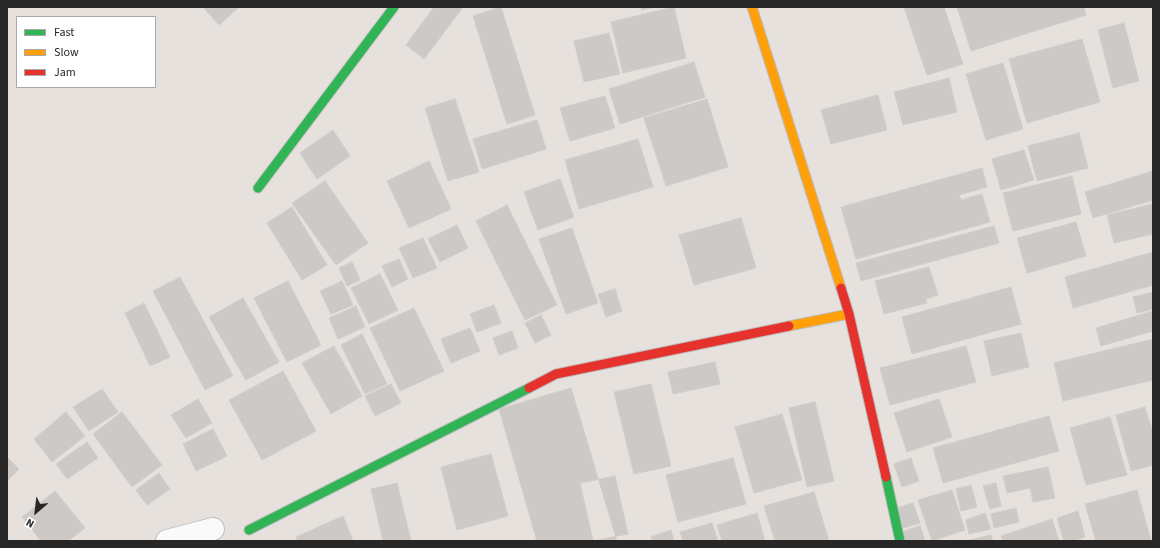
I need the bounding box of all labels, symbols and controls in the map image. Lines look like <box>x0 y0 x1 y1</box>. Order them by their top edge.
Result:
legend <box>16 16 156 88</box>
text: Fast <box>54 24 74 41</box>
text: Slow <box>54 44 79 61</box>
text: Jam <box>54 64 76 81</box>
north arrow <box>16 492 56 532</box>
text: N <box>23 515 37 531</box>

